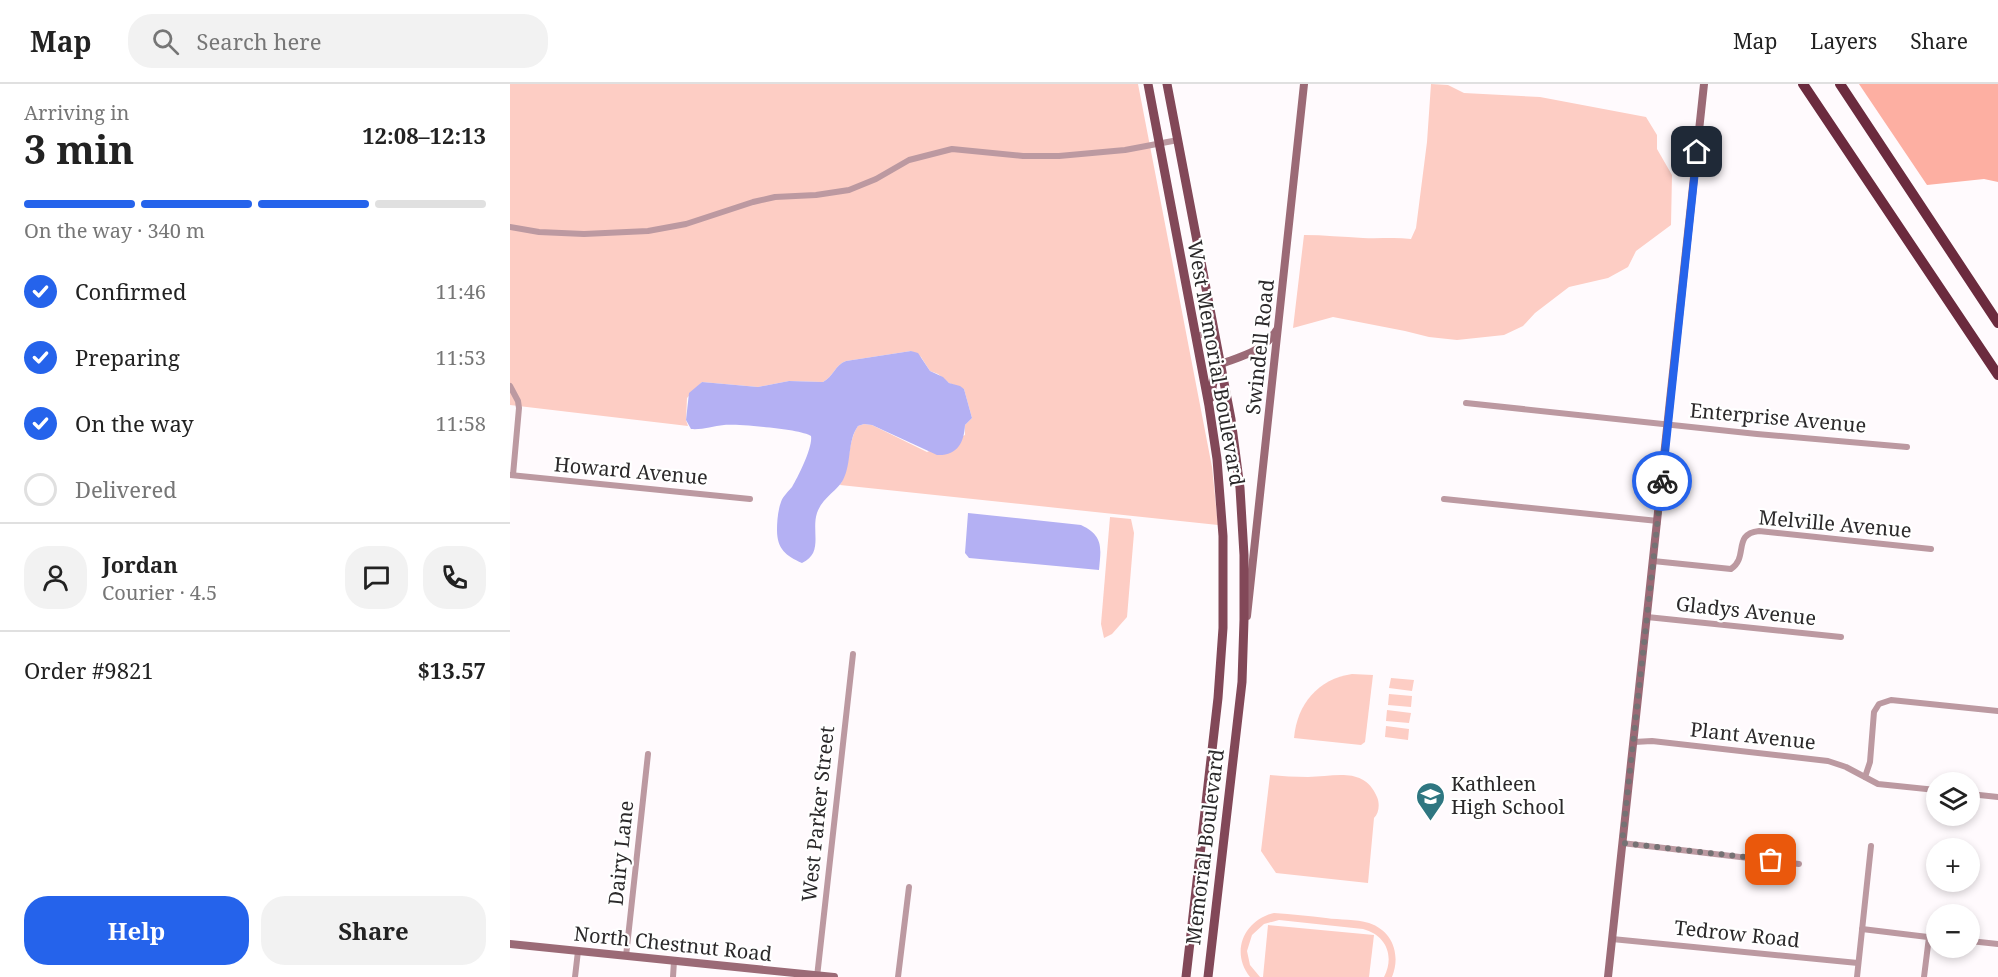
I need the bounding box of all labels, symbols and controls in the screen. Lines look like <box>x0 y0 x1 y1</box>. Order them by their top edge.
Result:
search box <box>128 14 548 68</box>
text: Map <box>30 22 92 60</box>
icon: search <box>149 25 182 58</box>
text: Search here <box>197 26 321 56</box>
text: Map <box>1733 27 1777 55</box>
text: Layers <box>1810 27 1877 55</box>
text: Share <box>1910 27 1968 55</box>
text: Arriving in <box>24 99 129 126</box>
text: 12:08–12:13 <box>362 120 486 150</box>
text: 3 min <box>24 122 134 175</box>
pin <box>1671 126 1722 177</box>
icon: home <box>1680 135 1713 168</box>
text: On the way · 340 m <box>24 217 205 244</box>
street label: West Memorial Boulevard <box>1182 238 1251 488</box>
icon: check <box>24 275 57 308</box>
text: Confirmed <box>75 276 186 306</box>
text: 11:46 <box>436 278 486 305</box>
street label: Swindell Road <box>1239 278 1280 416</box>
icon: check <box>24 341 57 374</box>
text: Preparing <box>75 342 180 372</box>
text: 11:53 <box>436 344 486 371</box>
street label: Enterprise Avenue <box>1689 396 1867 439</box>
icon: check <box>24 407 57 440</box>
text: On the way <box>75 408 194 438</box>
text: 11:58 <box>436 410 486 437</box>
street label: Howard Avenue <box>553 450 709 491</box>
courier <box>1632 451 1692 511</box>
icon: bike <box>1646 465 1679 498</box>
text: Delivered <box>75 474 177 504</box>
street label: Melville Avenue <box>1757 503 1913 544</box>
button: person <box>24 546 87 609</box>
button: chat <box>345 546 408 609</box>
button: phone <box>423 546 486 609</box>
text: Jordan <box>102 549 178 579</box>
text: Courier · 4.5 <box>102 579 217 606</box>
street label: Gladys Avenue <box>1675 590 1818 631</box>
text: Order #9821 <box>24 655 154 685</box>
text: $13.57 <box>417 655 486 685</box>
street label: Plant Avenue <box>1689 715 1817 756</box>
street label: West Parker Street <box>795 725 840 903</box>
street label: Memorial Boulevard <box>1179 747 1230 946</box>
place label: Kathleen High School <box>1451 770 1565 820</box>
map controls <box>1926 772 1980 958</box>
button: layers <box>1926 772 1980 826</box>
school or university icon: Kathleen High School <box>1414 780 1446 822</box>
street label: Dairy Lane <box>602 799 639 907</box>
pin <box>1745 834 1796 885</box>
button: + <box>1926 838 1980 892</box>
icon: bag <box>1754 843 1787 876</box>
button: Help <box>24 896 249 965</box>
button: Share <box>261 896 486 965</box>
button: − <box>1926 904 1980 958</box>
street label: Tedrow Road <box>1673 913 1801 954</box>
street label: North Chestnut Road <box>573 920 773 967</box>

